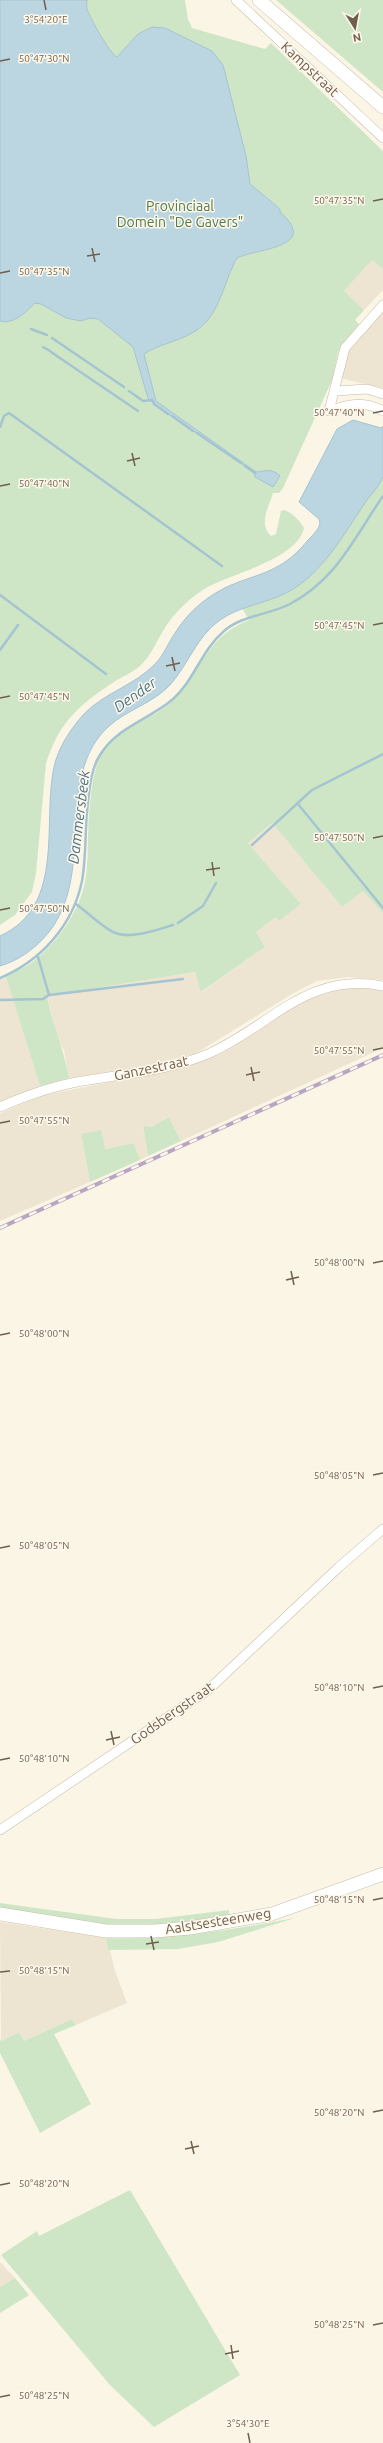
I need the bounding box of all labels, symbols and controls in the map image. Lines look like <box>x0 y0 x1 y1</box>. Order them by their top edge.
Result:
north arrow <box>335 8 375 48</box>
text: 3°54'20"E <box>24 14 68 25</box>
text: N <box>352 31 362 44</box>
street label: Kampstraat <box>278 38 342 100</box>
text: 50°47'30"N <box>19 53 69 64</box>
text: 50°47'35"N <box>314 195 364 206</box>
park label: Provinciaal Domein "De Gavers" <box>117 198 243 230</box>
text: 50°47'35"N <box>19 266 69 277</box>
text: 50°47'40"N <box>314 407 364 418</box>
text: 50°47'40"N <box>19 478 69 489</box>
text: 50°47'45"N <box>314 620 364 631</box>
water label: Dender <box>110 673 160 715</box>
text: 50°47'45"N <box>19 691 69 702</box>
water label: Dammersbeek <box>64 769 93 865</box>
text: 50°47'50"N <box>314 832 364 843</box>
text: 50°47'50"N <box>19 903 69 914</box>
text: 50°47'55"N <box>314 1045 364 1056</box>
street label: Ganzestraat <box>113 1052 190 1084</box>
text: 50°47'55"N <box>19 1115 69 1126</box>
text: 50°48'00"N <box>314 1257 364 1268</box>
text: 50°48'00"N <box>19 1328 69 1339</box>
text: 50°48'05"N <box>314 1470 364 1481</box>
text: 50°48'05"N <box>19 1540 69 1551</box>
street label: Godsbergstraat <box>127 1678 217 1748</box>
text: 50°48'10"N <box>314 1682 364 1693</box>
text: 50°48'10"N <box>19 1753 69 1764</box>
text: 50°48'15"N <box>314 1894 364 1905</box>
street label: Aalstsesteenweg <box>164 1905 272 1937</box>
text: 50°48'15"N <box>19 1965 69 1976</box>
text: 50°48'20"N <box>314 2107 364 2118</box>
text: 50°48'20"N <box>19 2178 69 2189</box>
text: 50°48'25"N <box>314 2319 364 2330</box>
text: 50°48'25"N <box>19 2390 69 2401</box>
text: 3°54'30"E <box>226 2418 270 2429</box>

